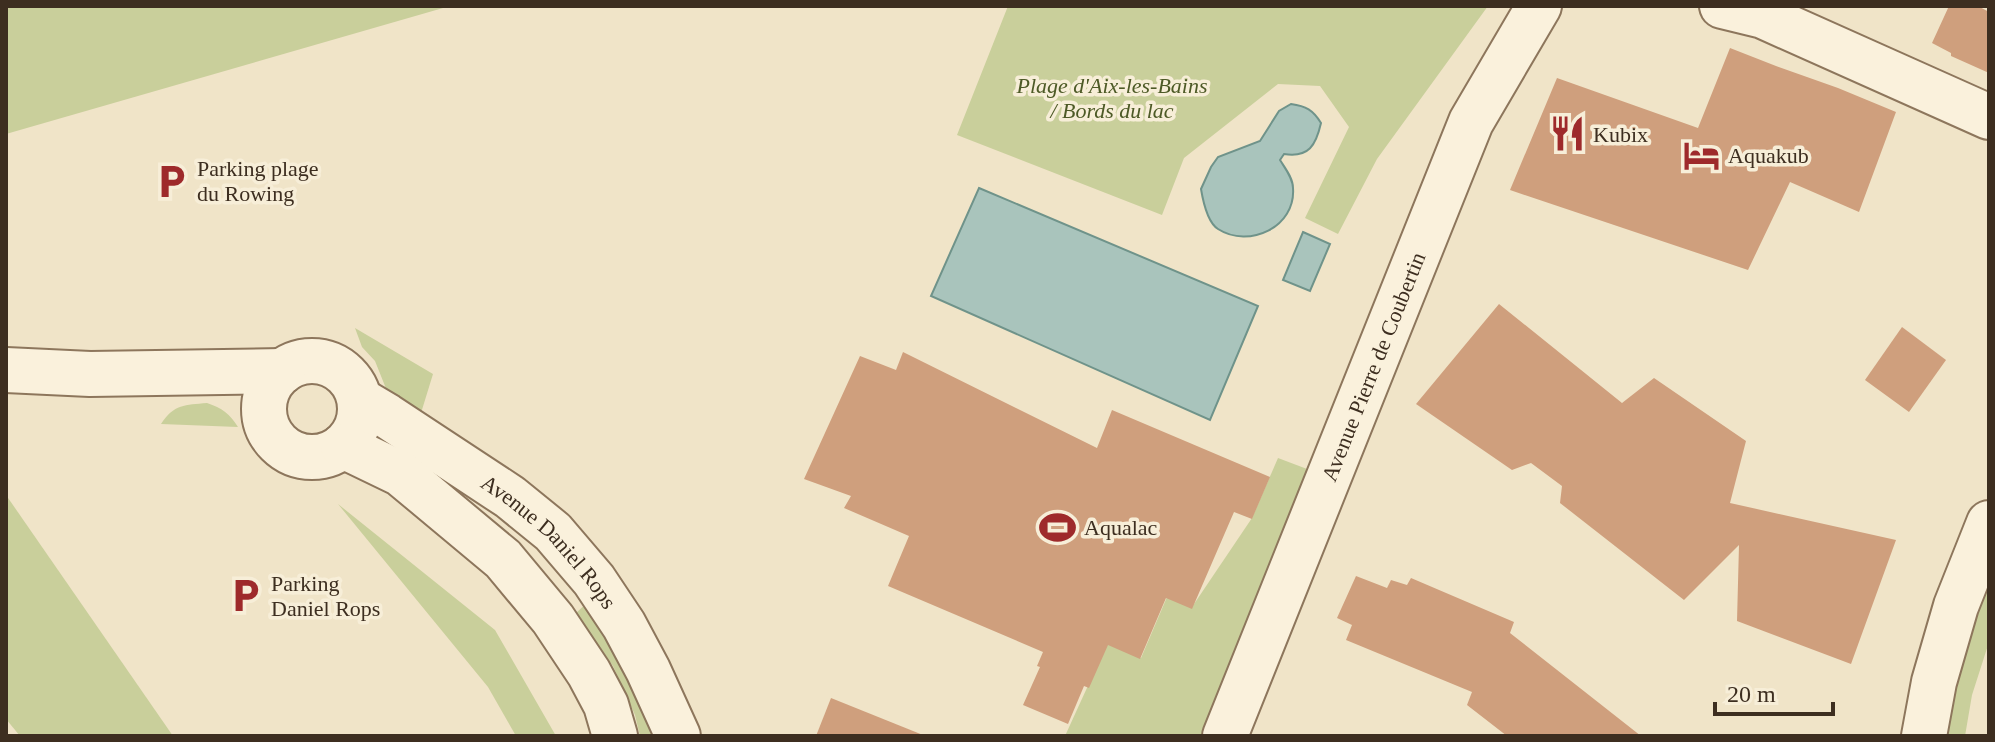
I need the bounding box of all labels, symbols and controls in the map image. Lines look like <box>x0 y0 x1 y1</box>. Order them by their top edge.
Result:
park label: Plage d'Aix-les-Bains / Bords du lac <box>1015 73 1208 123</box>
restaurant icon: Kubix <box>1548 115 1586 153</box>
place label: Kubix <box>1593 122 1648 147</box>
hotel icon: Aquakub <box>1683 136 1721 174</box>
place label: Aquakub <box>1728 143 1809 168</box>
place label: Parking plage du Rowing <box>197 156 319 206</box>
parking icon: Parking plage du Rowing <box>152 162 190 200</box>
street label: Avenue Pierre de Coubertin <box>1316 248 1430 485</box>
street label: Avenue Daniel Rops <box>477 469 622 613</box>
sports icon: Aqualac <box>1039 508 1077 546</box>
place label: Aqualac <box>1084 515 1158 540</box>
place label: Parking Daniel Rops <box>271 571 380 621</box>
parking icon: Parking Daniel Rops <box>226 577 264 615</box>
scale bar <box>1715 666 1833 716</box>
text: 20 m <box>1727 681 1776 707</box>

